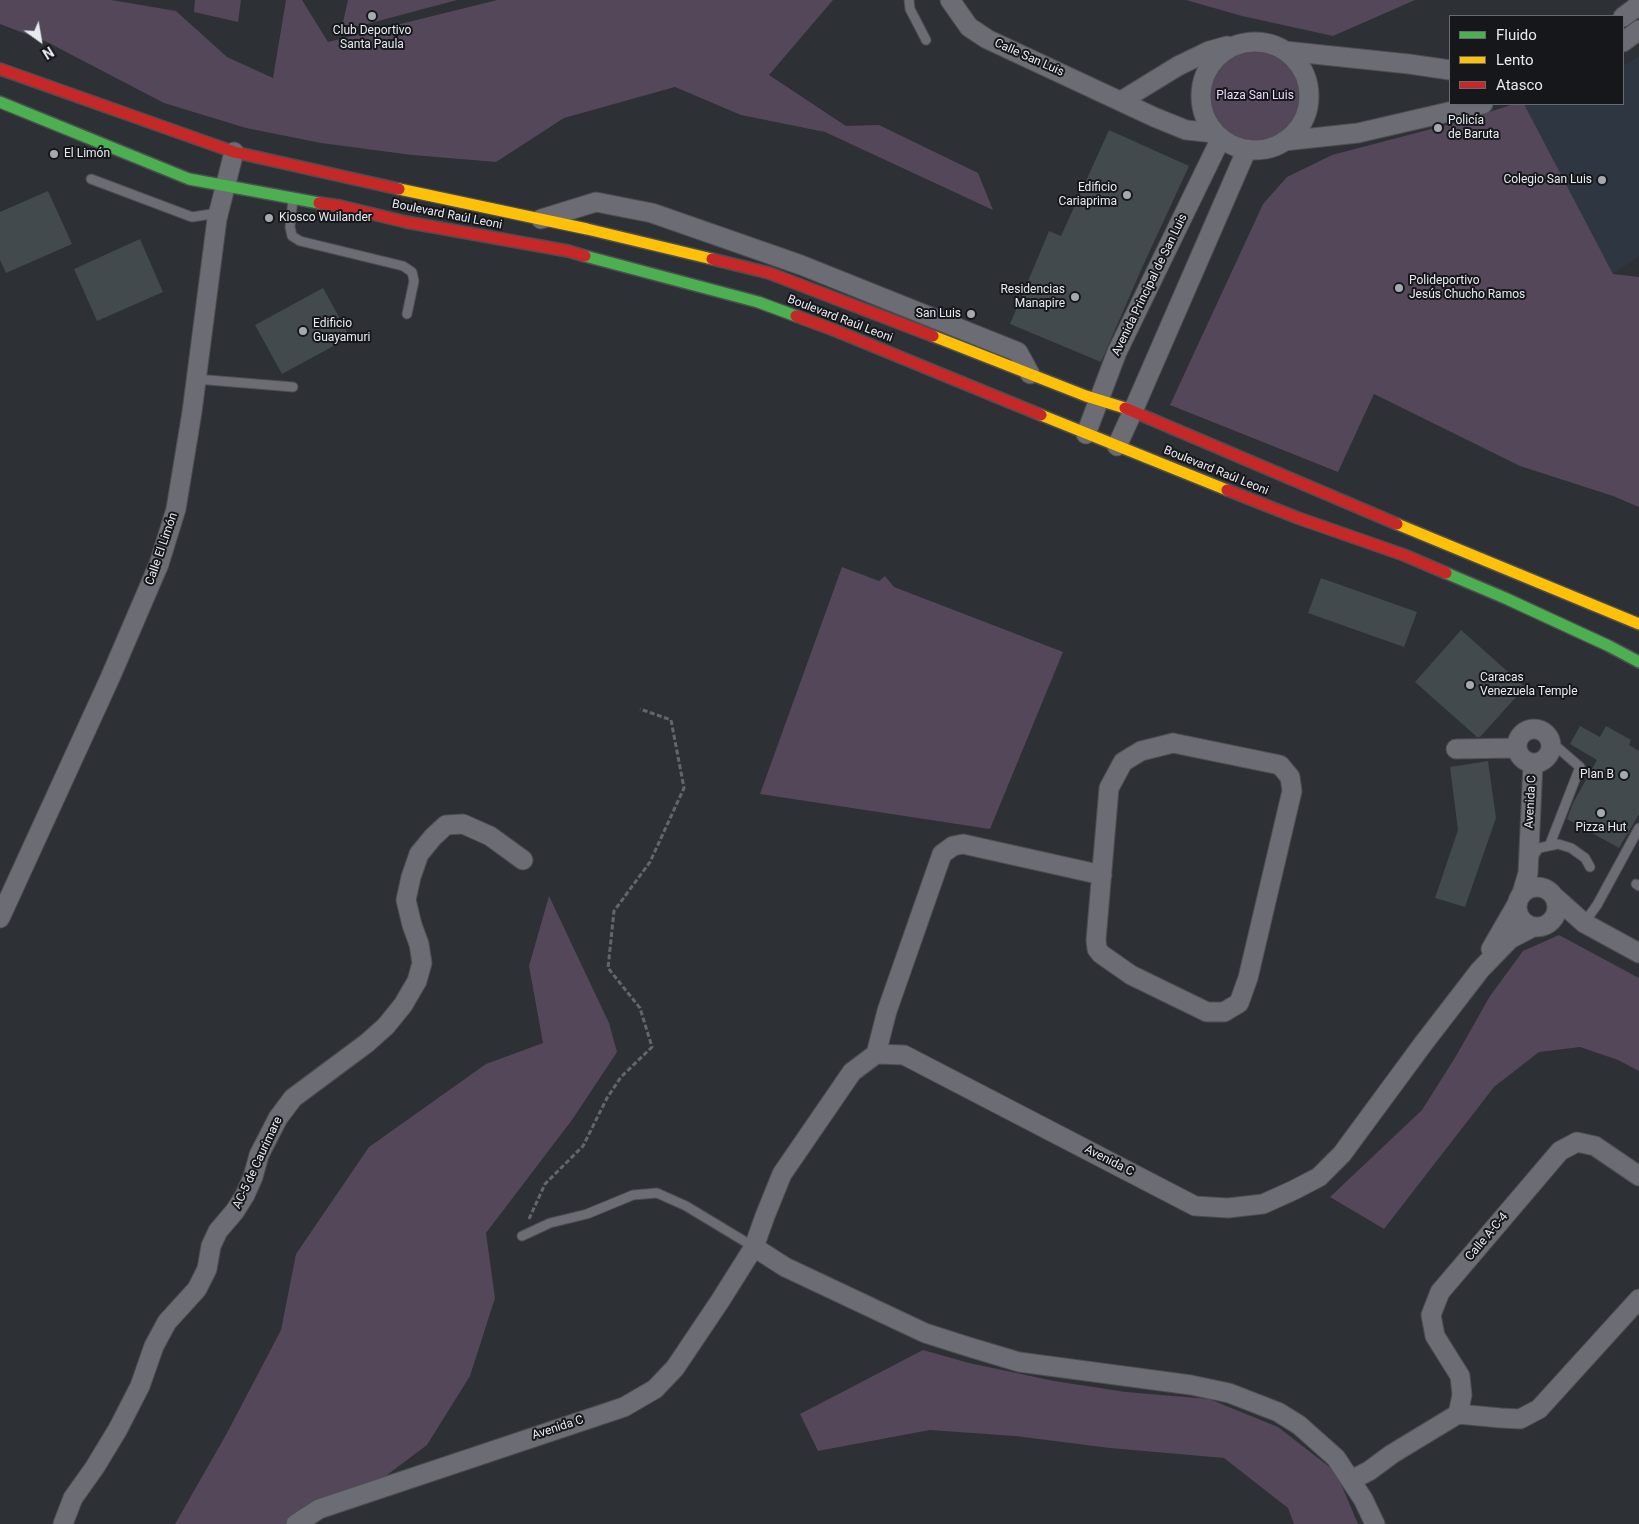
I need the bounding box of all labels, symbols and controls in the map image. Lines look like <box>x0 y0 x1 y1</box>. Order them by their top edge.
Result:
marker: Club Deportivo Santa Paula <box>366 10 378 22</box>
north arrow <box>15 15 65 65</box>
legend <box>1449 15 1624 105</box>
place label: Club Deportivo Santa Paula <box>333 24 411 52</box>
text: Fluido <box>1496 26 1537 44</box>
street label: Calle San Luis <box>992 36 1066 80</box>
text: N <box>40 43 56 62</box>
text: Lento <box>1496 51 1534 69</box>
text: Atasco <box>1496 76 1543 94</box>
park label: Plaza San Luis <box>1216 89 1294 103</box>
place label: Policía de Baruta <box>1448 114 1499 142</box>
marker: Policía de Baruta <box>1432 122 1444 134</box>
place label: El Limón <box>64 147 110 161</box>
marker: El Limón <box>48 148 60 160</box>
place label: Colegio San Luis <box>1503 173 1592 187</box>
marker: Colegio San Luis <box>1596 174 1608 186</box>
place label: Edificio Cariaprima <box>1058 181 1117 209</box>
marker: Edificio Cariaprima <box>1121 189 1133 201</box>
street label: Boulevard Raúl Leoni <box>391 197 503 233</box>
place label: Kiosco Wuilander <box>279 211 372 225</box>
marker: Kiosco Wuilander <box>263 212 275 224</box>
street label: Avenida Principal de San Luis <box>1109 212 1191 358</box>
place label: Polideportivo Jesús Chucho Ramos <box>1409 274 1525 302</box>
marker: Polideportivo Jesús Chucho Ramos <box>1393 282 1405 294</box>
place label: Residencias Manapire <box>1000 283 1065 311</box>
marker: Residencias Manapire <box>1069 291 1081 303</box>
street label: Boulevard Raúl Leoni <box>785 292 895 346</box>
place label: San Luis <box>916 307 961 321</box>
marker: San Luis <box>965 308 977 320</box>
place label: Edificio Guayamuri <box>313 317 370 345</box>
marker: Edificio Guayamuri <box>297 325 309 337</box>
street label: Boulevard Raúl Leoni <box>1162 443 1270 499</box>
street label: Calle El Limón <box>143 511 181 587</box>
place label: Caracas Venezuela Temple <box>1480 671 1578 699</box>
marker: Caracas Venezuela Temple <box>1464 679 1476 691</box>
place label: Plan B <box>1580 768 1614 782</box>
marker: Plan B <box>1618 769 1630 781</box>
street label: Avenida C <box>1522 775 1540 829</box>
marker: Pizza Hut <box>1595 807 1607 819</box>
place label: Pizza Hut <box>1575 821 1626 835</box>
street label: AC-5 de Caurimare <box>230 1115 286 1211</box>
street label: Avenida C <box>1082 1142 1136 1180</box>
street label: Calle A-C-4 <box>1463 1210 1511 1264</box>
street label: Avenida C <box>530 1413 586 1443</box>

